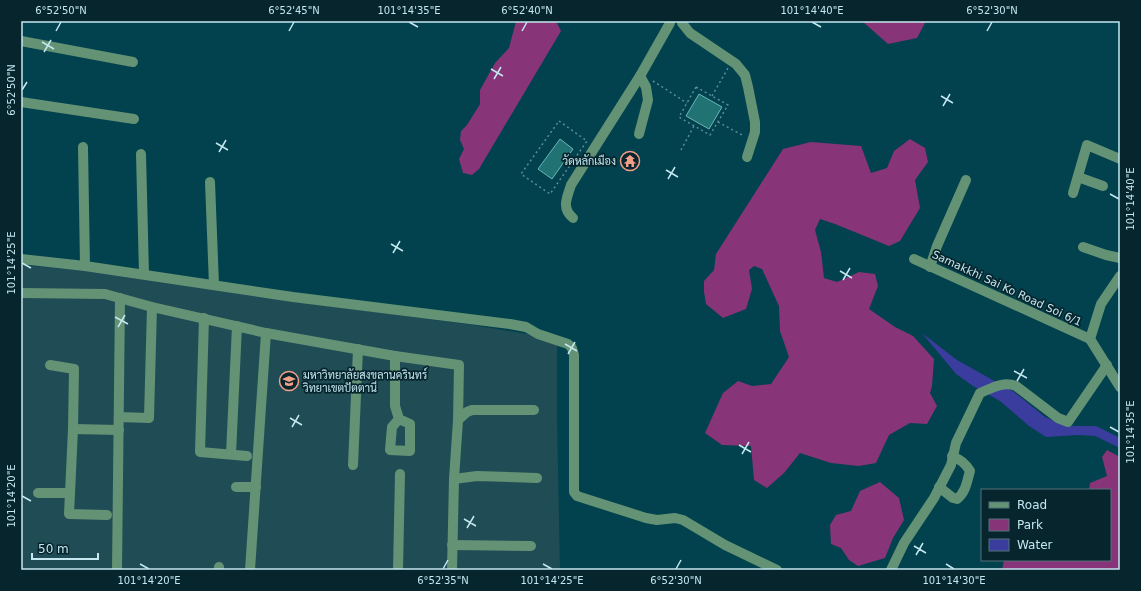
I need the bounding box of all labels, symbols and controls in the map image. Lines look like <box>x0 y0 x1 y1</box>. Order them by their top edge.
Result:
text: 6°52'50"N <box>35 5 87 16</box>
text: 6°52'45"N <box>268 5 320 16</box>
text: 101°14'35"E <box>377 5 441 16</box>
text: 6°52'40"N <box>501 5 553 16</box>
text: 101°14'40"E <box>780 5 844 16</box>
text: 6°52'30"N <box>966 5 1018 16</box>
text: 6°52'50"N <box>6 64 17 116</box>
temple icon: วัดหลักเมือง <box>619 150 641 172</box>
place label: วัดหลักเมือง <box>563 154 616 168</box>
text: 101°14'40"E <box>1125 167 1136 231</box>
text: 101°14'25"E <box>6 231 17 295</box>
street label: Samakkhi Sai Ko Road Soi 6/1 <box>930 248 1084 329</box>
place label: มหาวิทยาลัยสงขลานครินทร์ วิทยาเขตปัตตานี <box>303 367 427 395</box>
school or university icon: มหาวิทยาลัยสงขลานครินทร์ วิทยาเขตปัตตานี <box>278 370 300 392</box>
text: 101°14'35"E <box>1125 400 1136 464</box>
text: 101°14'20"E <box>6 464 17 528</box>
legend <box>981 489 1111 561</box>
text: Road <box>1017 498 1047 512</box>
text: Park <box>1017 518 1043 532</box>
scale bar <box>32 535 98 561</box>
text: Water <box>1017 538 1053 552</box>
text: 50 m <box>38 542 69 556</box>
text: 101°14'20"E <box>117 575 181 586</box>
text: 6°52'35"N <box>417 575 469 586</box>
text: 101°14'25"E <box>520 575 584 586</box>
text: 6°52'30"N <box>650 575 702 586</box>
text: 101°14'30"E <box>922 575 986 586</box>

